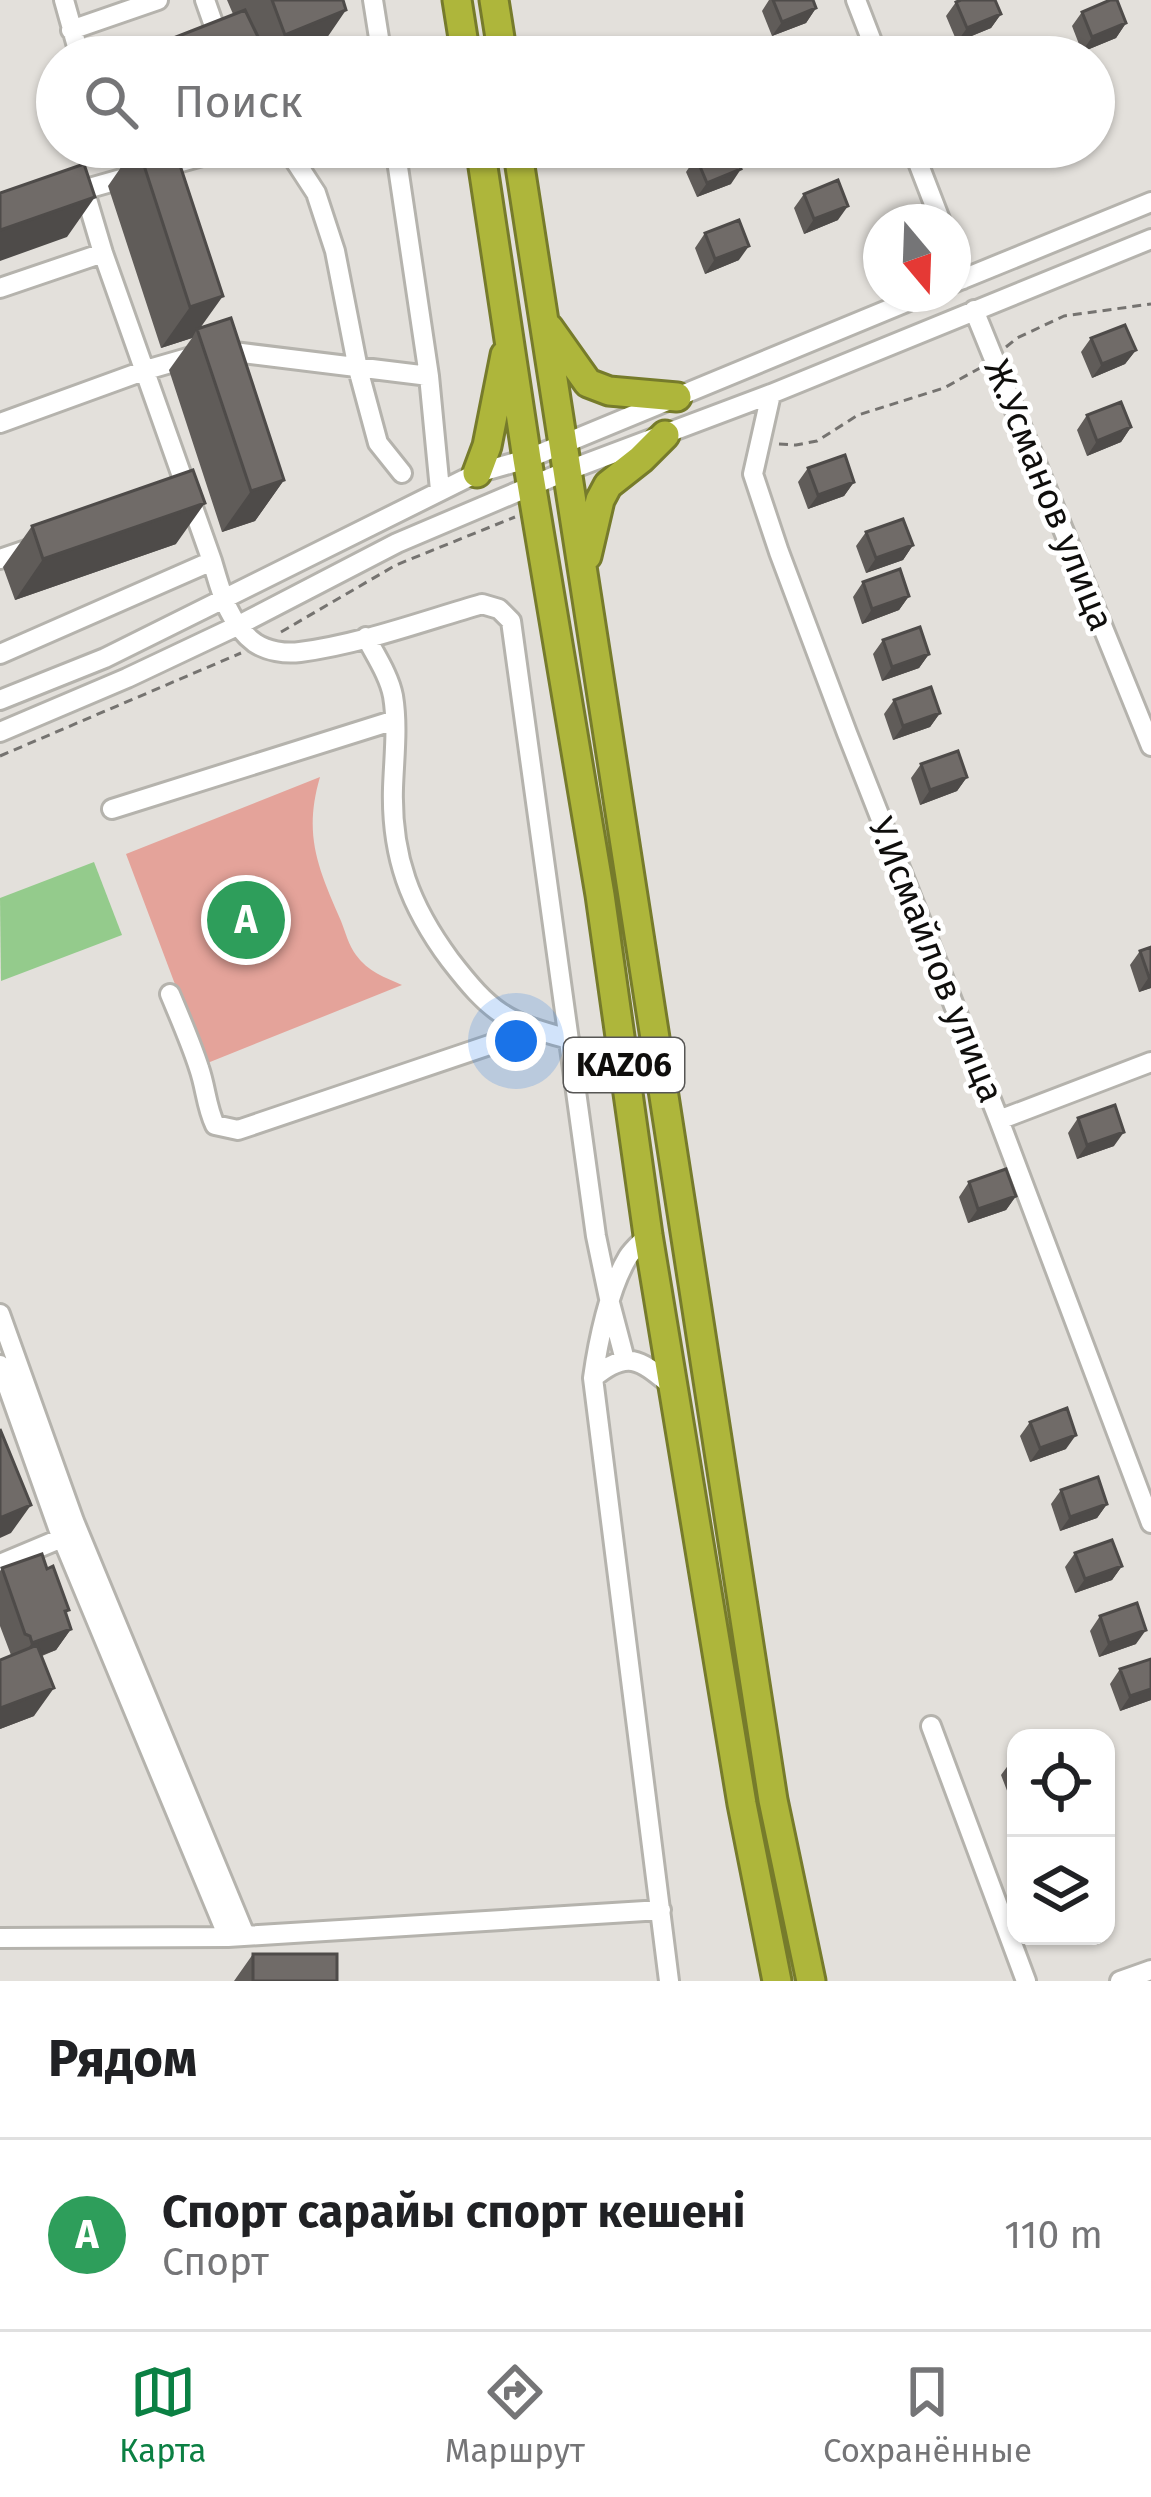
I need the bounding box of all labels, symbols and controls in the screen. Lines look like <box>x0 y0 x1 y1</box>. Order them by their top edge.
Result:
search box <box>36 36 1115 168</box>
icon: search <box>78 69 144 135</box>
text: Поиск <box>174 75 303 129</box>
north arrow <box>863 204 971 312</box>
street label: Ж.Усманов улица <box>975 353 1123 637</box>
street label: У.Исмайлов улица <box>859 811 1013 1109</box>
pin: A <box>207 875 285 965</box>
your location <box>486 1011 546 1071</box>
road number: KАZ06 <box>564 1038 684 1092</box>
map controls <box>1007 1729 1115 1945</box>
button: locate <box>1007 1729 1115 1837</box>
button: layers <box>1007 1837 1115 1945</box>
text: Рядом <box>48 2028 197 2090</box>
text: Спорт сарайы спорт кешені <box>162 2185 746 2239</box>
text: A <box>75 2212 99 2258</box>
text: 110 m <box>1004 2212 1103 2258</box>
text: Спорт <box>162 2239 269 2285</box>
tab: Карта <box>119 2359 207 2471</box>
tab: Маршрут <box>445 2359 585 2471</box>
tab: Сохранённые <box>823 2359 1032 2471</box>

